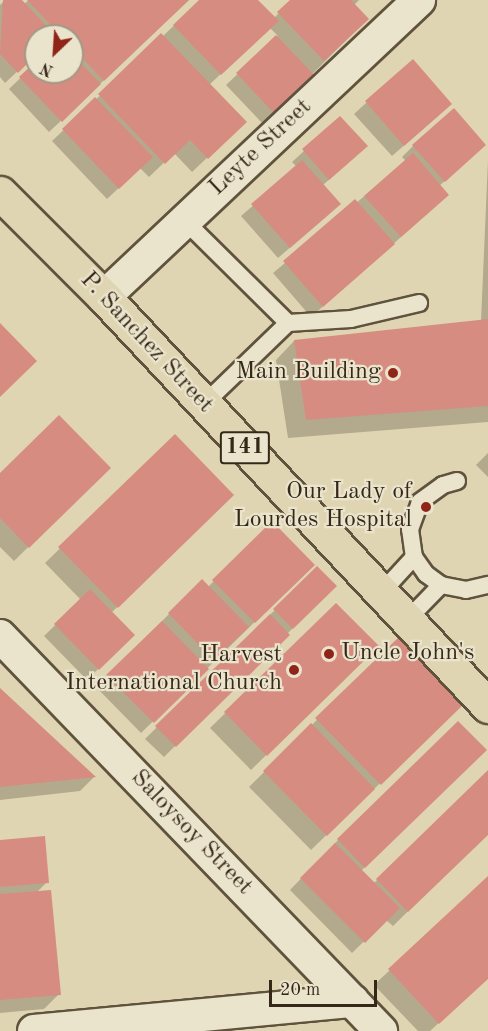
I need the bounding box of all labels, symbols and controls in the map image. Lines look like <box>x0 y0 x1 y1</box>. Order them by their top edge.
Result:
north arrow <box>24 24 84 84</box>
text: N <box>38 59 56 78</box>
street label: Leyte Street <box>204 93 318 203</box>
street label: P. Sanchez Street <box>73 266 219 420</box>
place label: Main Building <box>236 359 381 387</box>
marker: Main Building <box>386 366 400 380</box>
road number: 141 <box>220 429 270 467</box>
place label: Our Lady of Lourdes Hospital <box>234 479 412 535</box>
marker: Our Lady of Lourdes Hospital <box>417 498 435 516</box>
place label: Uncle John's <box>341 640 474 668</box>
place label: Harvest International Church <box>65 642 282 698</box>
marker: Uncle John's <box>322 647 336 661</box>
marker: Harvest International Church <box>287 663 301 677</box>
street label: Saloysoy Street <box>124 764 258 902</box>
scale bar <box>272 968 380 1006</box>
text: 20 m <box>280 981 320 999</box>

